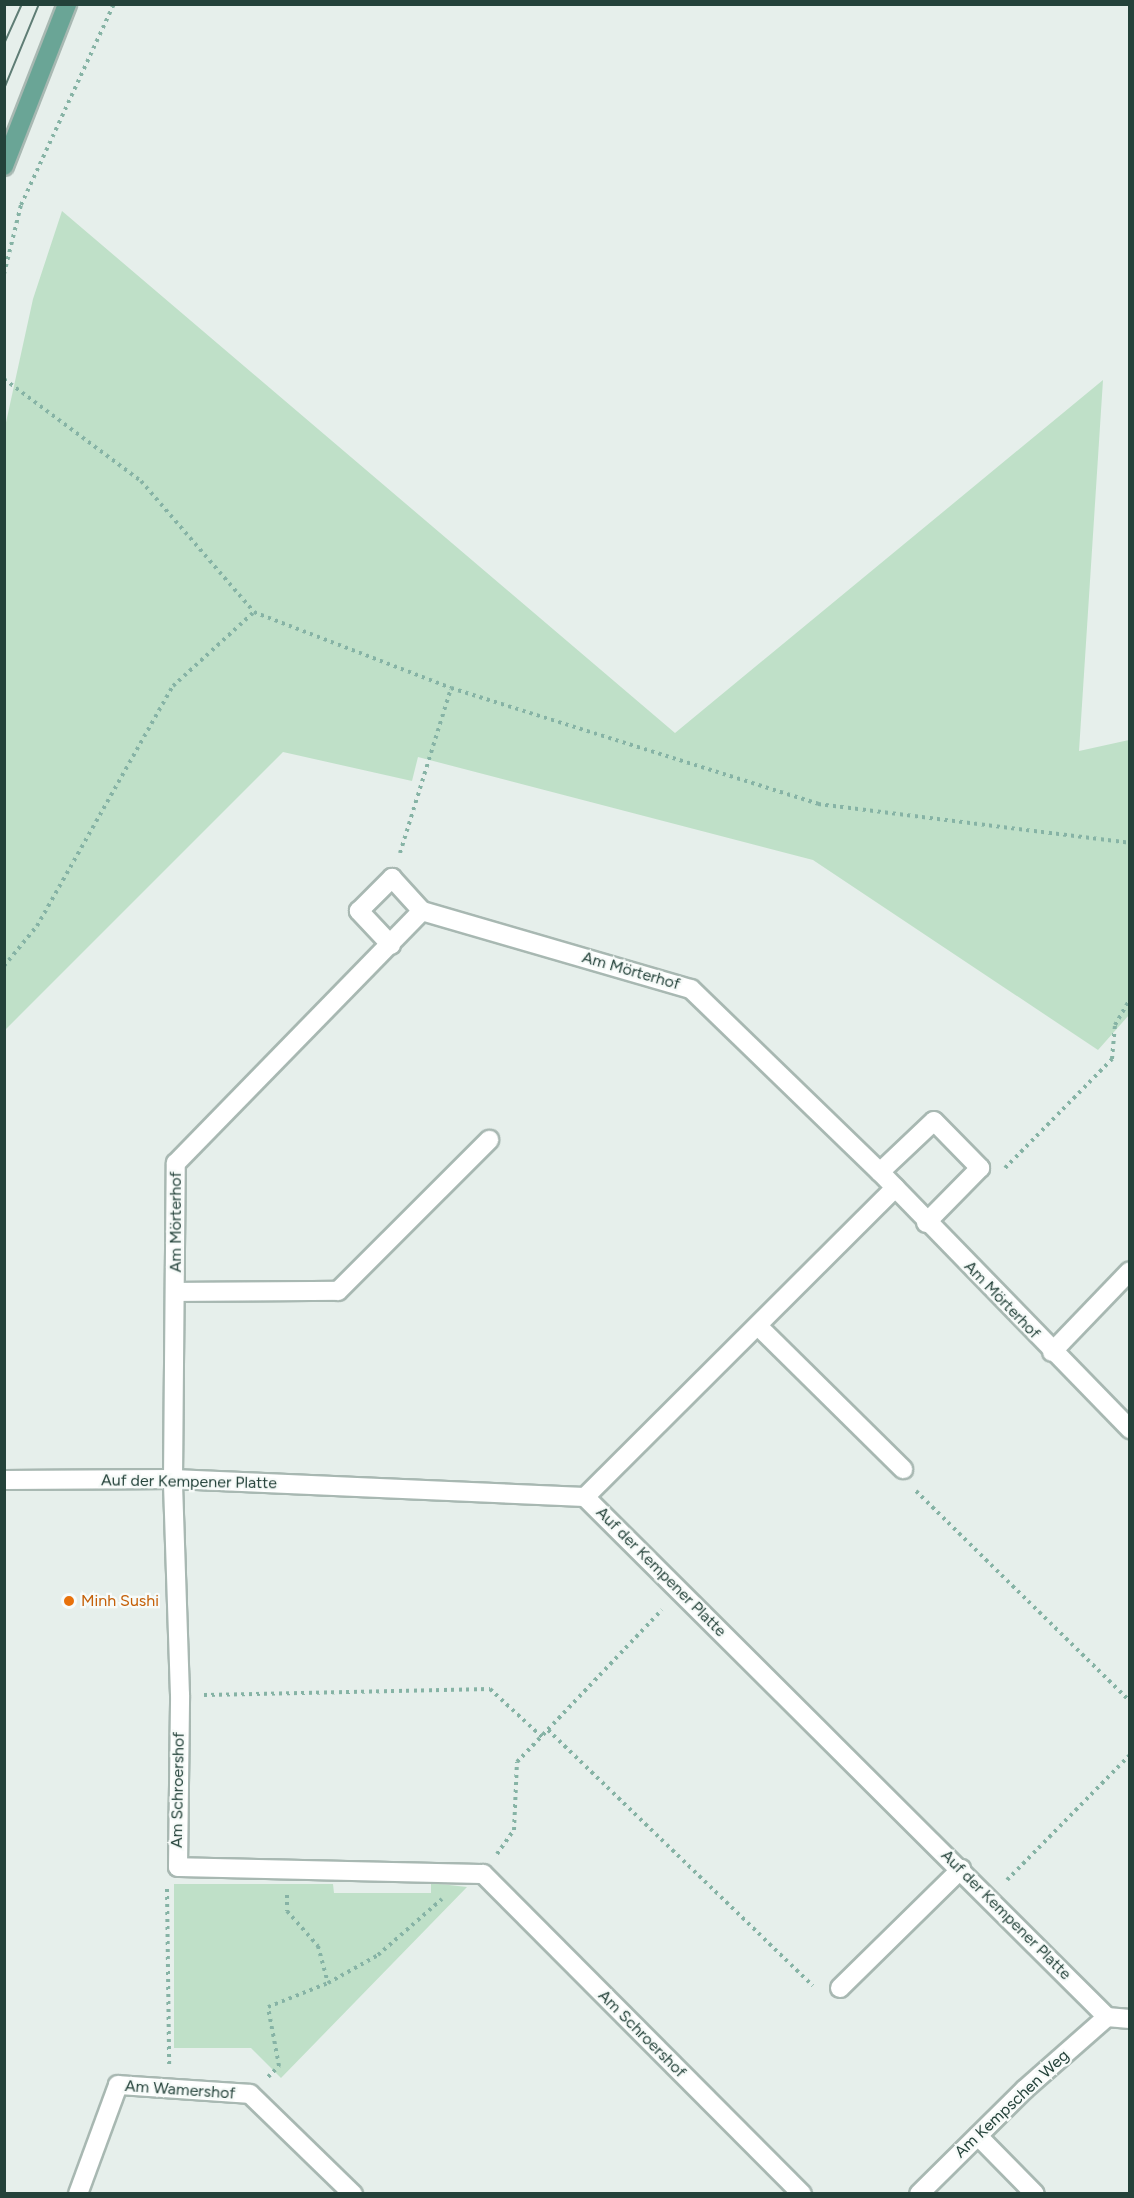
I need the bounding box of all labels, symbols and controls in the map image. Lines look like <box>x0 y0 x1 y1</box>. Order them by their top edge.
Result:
street label: Am Mörterhof <box>580 948 682 994</box>
street label: Am Mörterhof <box>166 1172 186 1272</box>
street label: Am Mörterhof <box>960 1257 1044 1343</box>
street label: Auf der Kempener Platte <box>101 1471 277 1493</box>
street label: Auf der Kempener Platte <box>592 1503 730 1641</box>
place label: Minh Sushi <box>81 1591 159 1611</box>
marker: Minh Sushi <box>62 1594 76 1608</box>
street label: Am Schroershof <box>167 1732 189 1848</box>
street label: Auf der Kempener Platte <box>937 1846 1075 1984</box>
street label: Am Schroershof <box>594 1986 690 2082</box>
street label: Am Kempschen Weg <box>951 2046 1073 2162</box>
street label: Am Wamershof <box>124 2077 236 2103</box>

